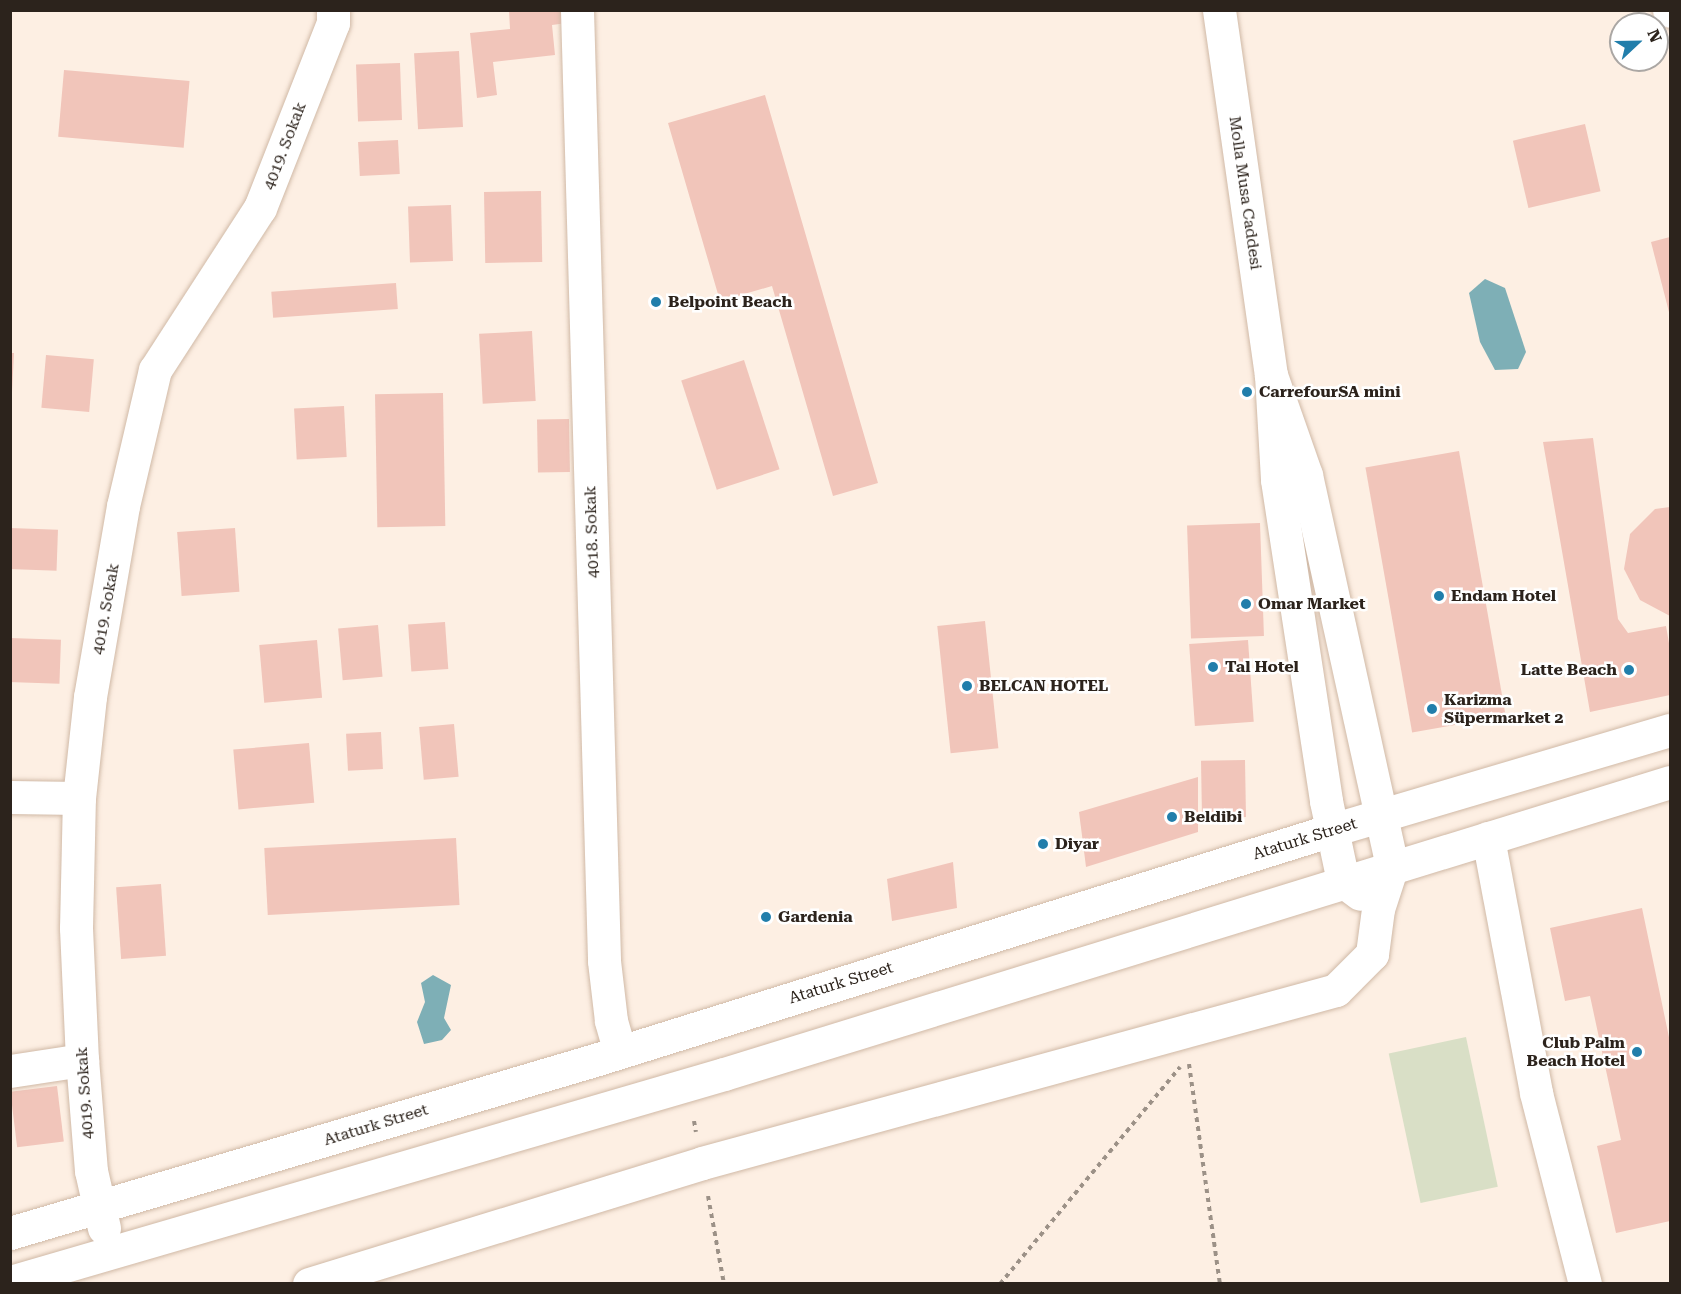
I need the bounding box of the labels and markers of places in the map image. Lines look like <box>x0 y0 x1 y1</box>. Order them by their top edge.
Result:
place label: Belpoint Beach <box>668 292 792 312</box>
marker: Belpoint Beach <box>649 295 663 309</box>
place label: CarrefourSA mini <box>1259 382 1400 402</box>
marker: CarrefourSA mini <box>1240 385 1254 399</box>
place label: Endam Hotel <box>1451 586 1556 606</box>
marker: Endam Hotel <box>1432 589 1446 603</box>
place label: Omar Market <box>1258 594 1366 614</box>
marker: Omar Market <box>1239 597 1253 611</box>
place label: Tal Hotel <box>1225 657 1299 677</box>
marker: Tal Hotel <box>1206 660 1220 674</box>
place label: Latte Beach <box>1521 660 1617 680</box>
marker: Latte Beach <box>1622 663 1636 677</box>
place label: BELCAN HOTEL <box>979 676 1108 696</box>
marker: BELCAN HOTEL <box>960 679 974 693</box>
place label: Karizma Süpermarket 2 <box>1444 690 1564 728</box>
marker: Karizma Süpermarket 2 <box>1425 702 1439 716</box>
place label: Beldibi <box>1184 807 1242 827</box>
marker: Beldibi <box>1165 810 1179 824</box>
place label: Diyar <box>1055 834 1099 854</box>
marker: Diyar <box>1036 837 1050 851</box>
place label: Gardenia <box>778 907 853 927</box>
marker: Gardenia <box>759 910 773 924</box>
place label: Club Palm Beach Hotel <box>1527 1033 1625 1071</box>
marker: Club Palm Beach Hotel <box>1630 1045 1644 1059</box>

